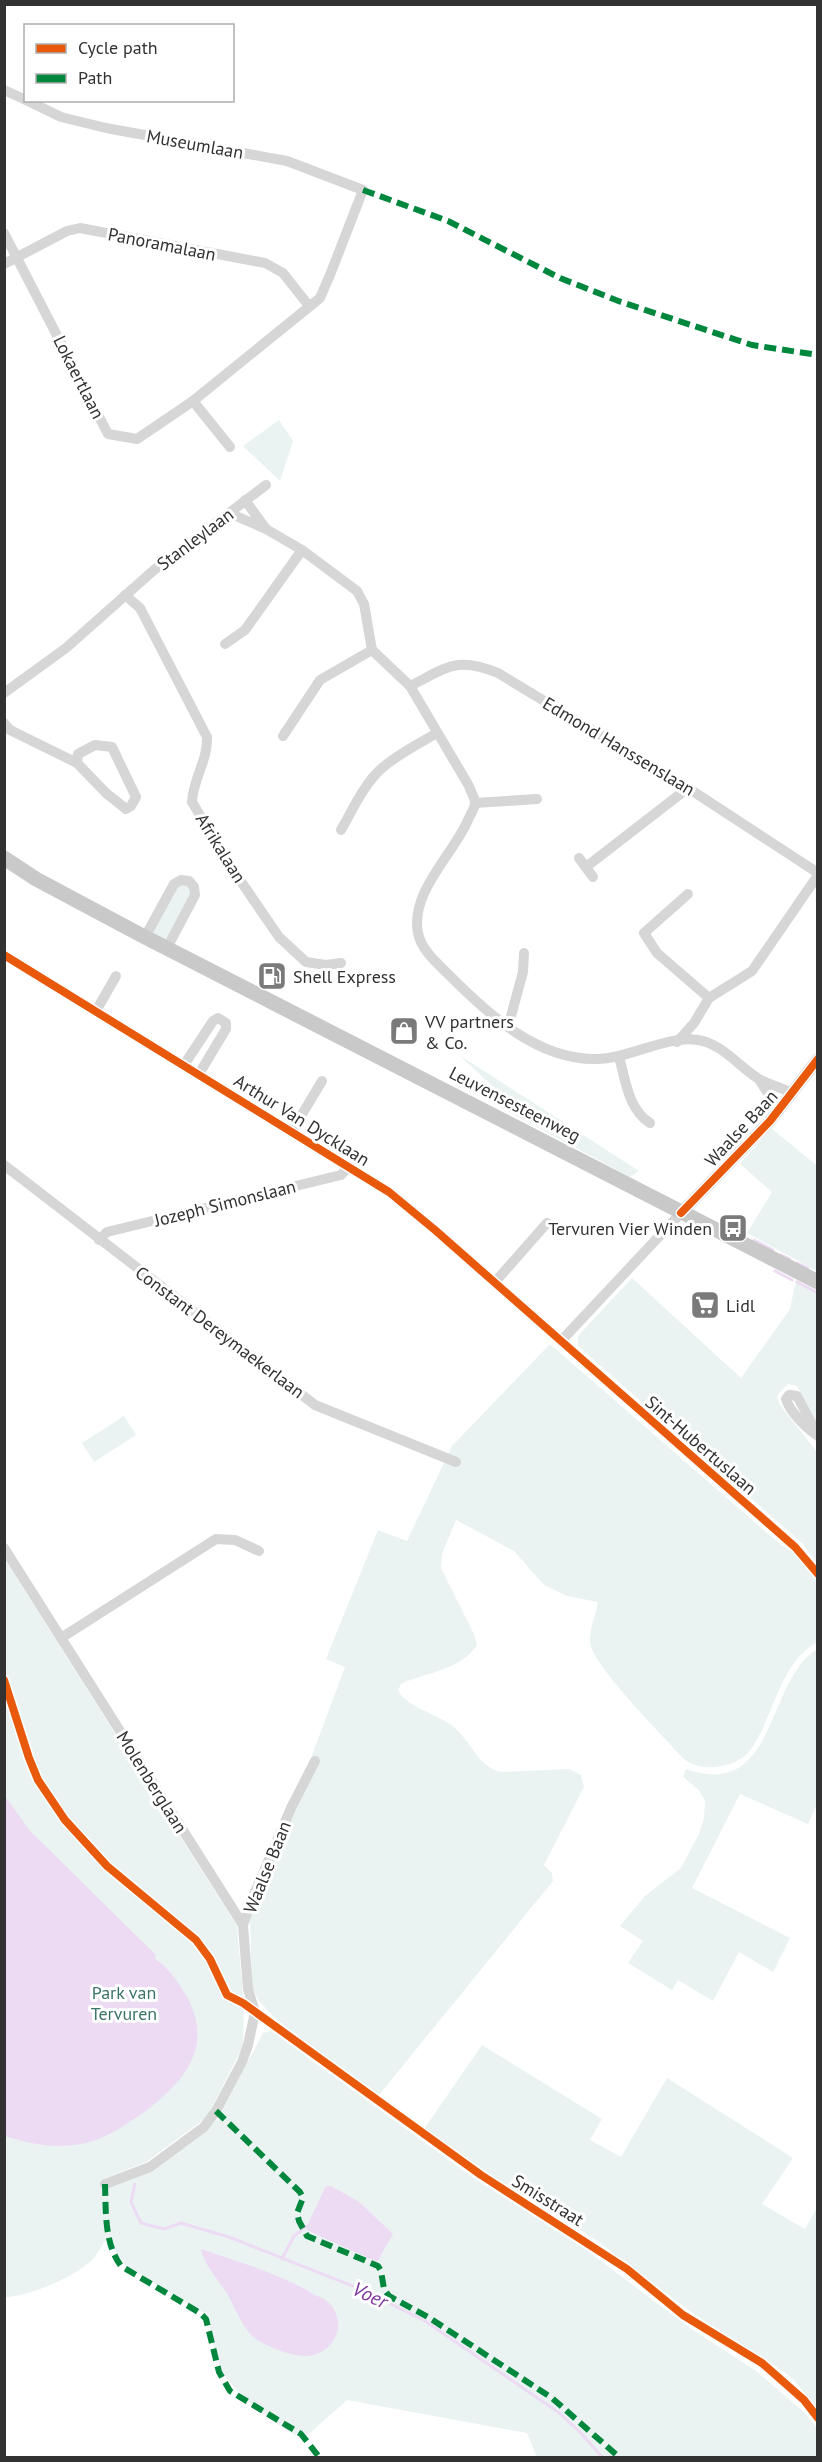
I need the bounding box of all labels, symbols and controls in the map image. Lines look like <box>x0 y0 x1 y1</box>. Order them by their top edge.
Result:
legend <box>24 24 234 102</box>
text: Cycle path <box>78 36 158 59</box>
text: Path <box>78 66 112 89</box>
street label: Museumlaan <box>145 124 245 164</box>
street label: Panoramalaan <box>106 222 218 266</box>
street label: Lokaertlaan <box>48 332 110 422</box>
street label: Stanleylaan <box>152 503 238 575</box>
street label: Edmond Hanssenslaan <box>539 691 699 801</box>
street label: Afrikalaan <box>191 809 251 887</box>
fuel station icon: Shell Express <box>256 960 288 992</box>
place label: Shell Express <box>293 965 396 988</box>
place label: VV partners & Co. <box>424 1010 514 1054</box>
shop icon: VV partners & Co. <box>388 1015 420 1047</box>
street label: Leuvensesteenweg <box>445 1061 585 1147</box>
street label: Arthur Van Dycklaan <box>230 1069 374 1171</box>
street label: Waalse Baan <box>700 1085 782 1171</box>
street label: Jozeph Simonslaan <box>151 1174 298 1232</box>
bus stop icon: Tervuren Vier Winden <box>717 1212 749 1244</box>
place label: Tervuren Vier Winden <box>548 1217 712 1240</box>
street label: Constant Dereymaekerlaan <box>131 1261 309 1403</box>
supermarket icon: Lidl <box>689 1289 721 1321</box>
place label: Lidl <box>726 1294 756 1317</box>
street label: Sint-Hubertuslaan <box>641 1390 761 1500</box>
street label: Molenberglaan <box>112 1727 192 1837</box>
street label: Waalse Baan <box>238 1818 296 1916</box>
park label: Park van Tervuren <box>91 1981 157 2025</box>
street label: Smisstraat <box>508 2169 588 2231</box>
water label: Voer <box>348 2276 393 2315</box>

